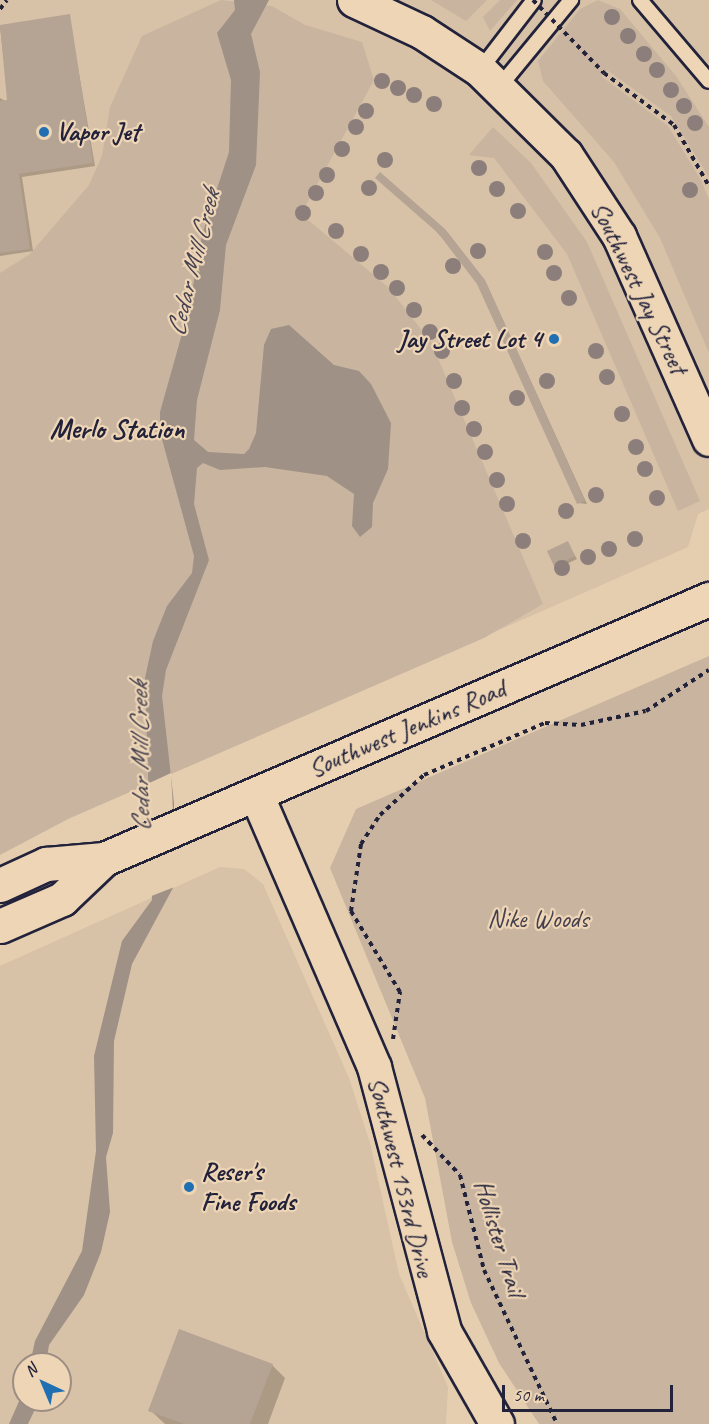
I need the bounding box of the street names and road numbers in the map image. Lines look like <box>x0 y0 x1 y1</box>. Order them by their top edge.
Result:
street label: Southwest Jay Street <box>584 197 694 379</box>
street label: Southwest Jenkins Road <box>304 674 510 784</box>
street label: Southwest 153rd Drive <box>361 1074 441 1280</box>
street label: Hollister Trail <box>467 1177 531 1299</box>

